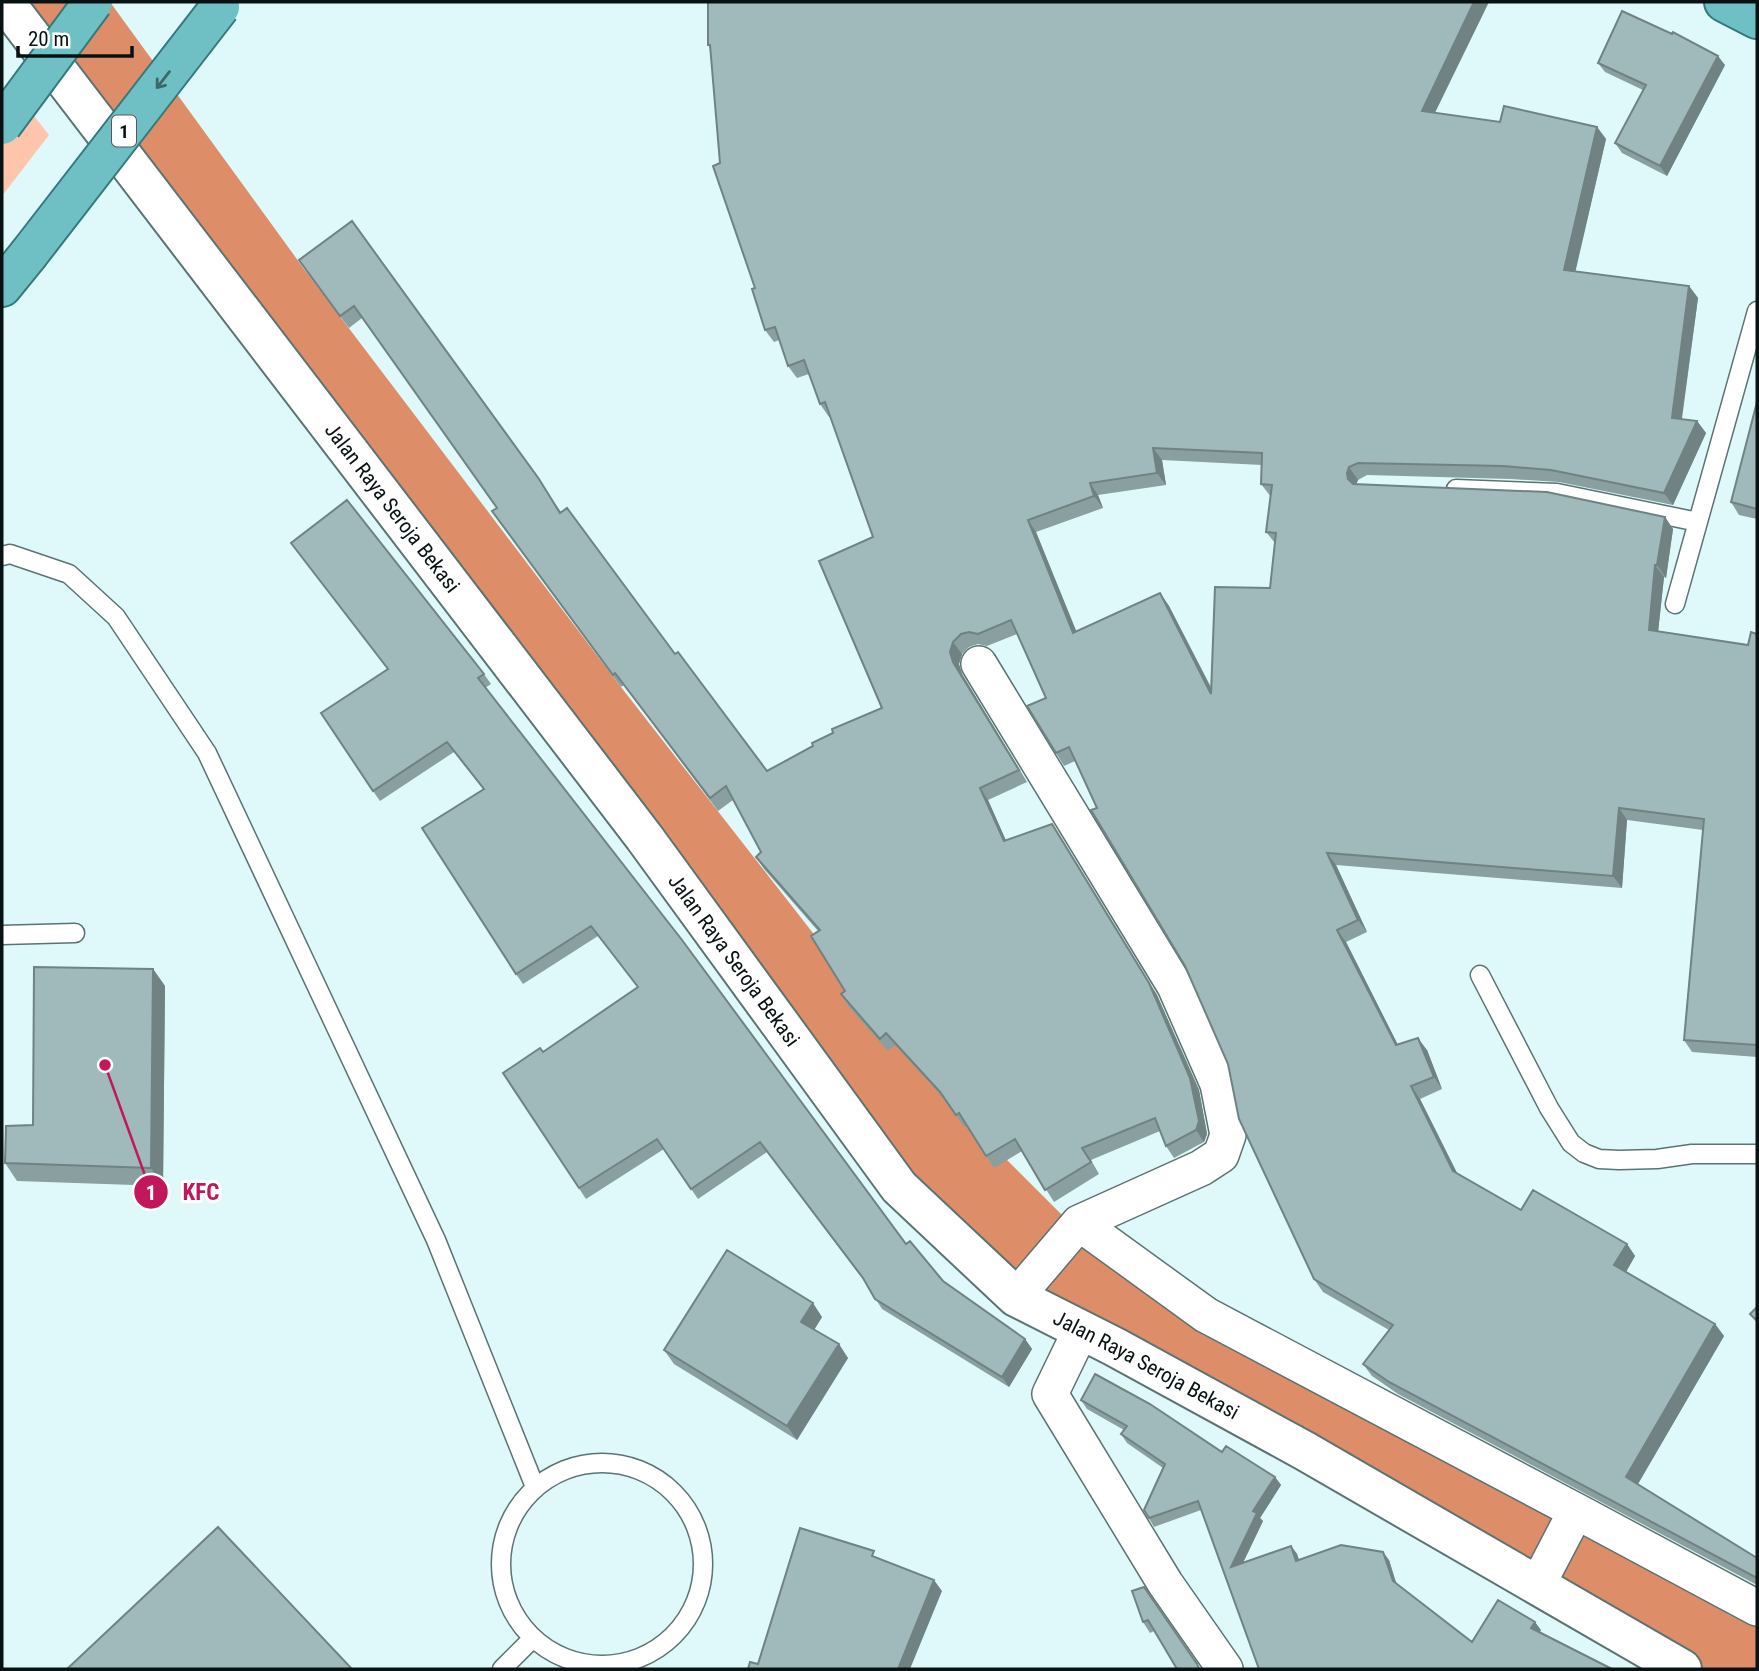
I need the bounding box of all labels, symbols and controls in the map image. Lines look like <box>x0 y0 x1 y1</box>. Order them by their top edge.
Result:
scale bar <box>18 14 131 58</box>
text: 20 m <box>28 27 69 51</box>
one-way arrow <box>156 70 171 89</box>
road number: 1 <box>112 116 136 146</box>
street label: Jalan Raya Seroja Bekasi <box>320 418 465 597</box>
street label: Jalan Raya Seroja Bekasi <box>663 870 804 1051</box>
callout: KFC <box>133 1170 233 1214</box>
text: KFC <box>183 1179 219 1206</box>
text: 1 <box>146 1181 156 1205</box>
street label: Jalan Raya Seroja Bekasi <box>1049 1306 1243 1425</box>

